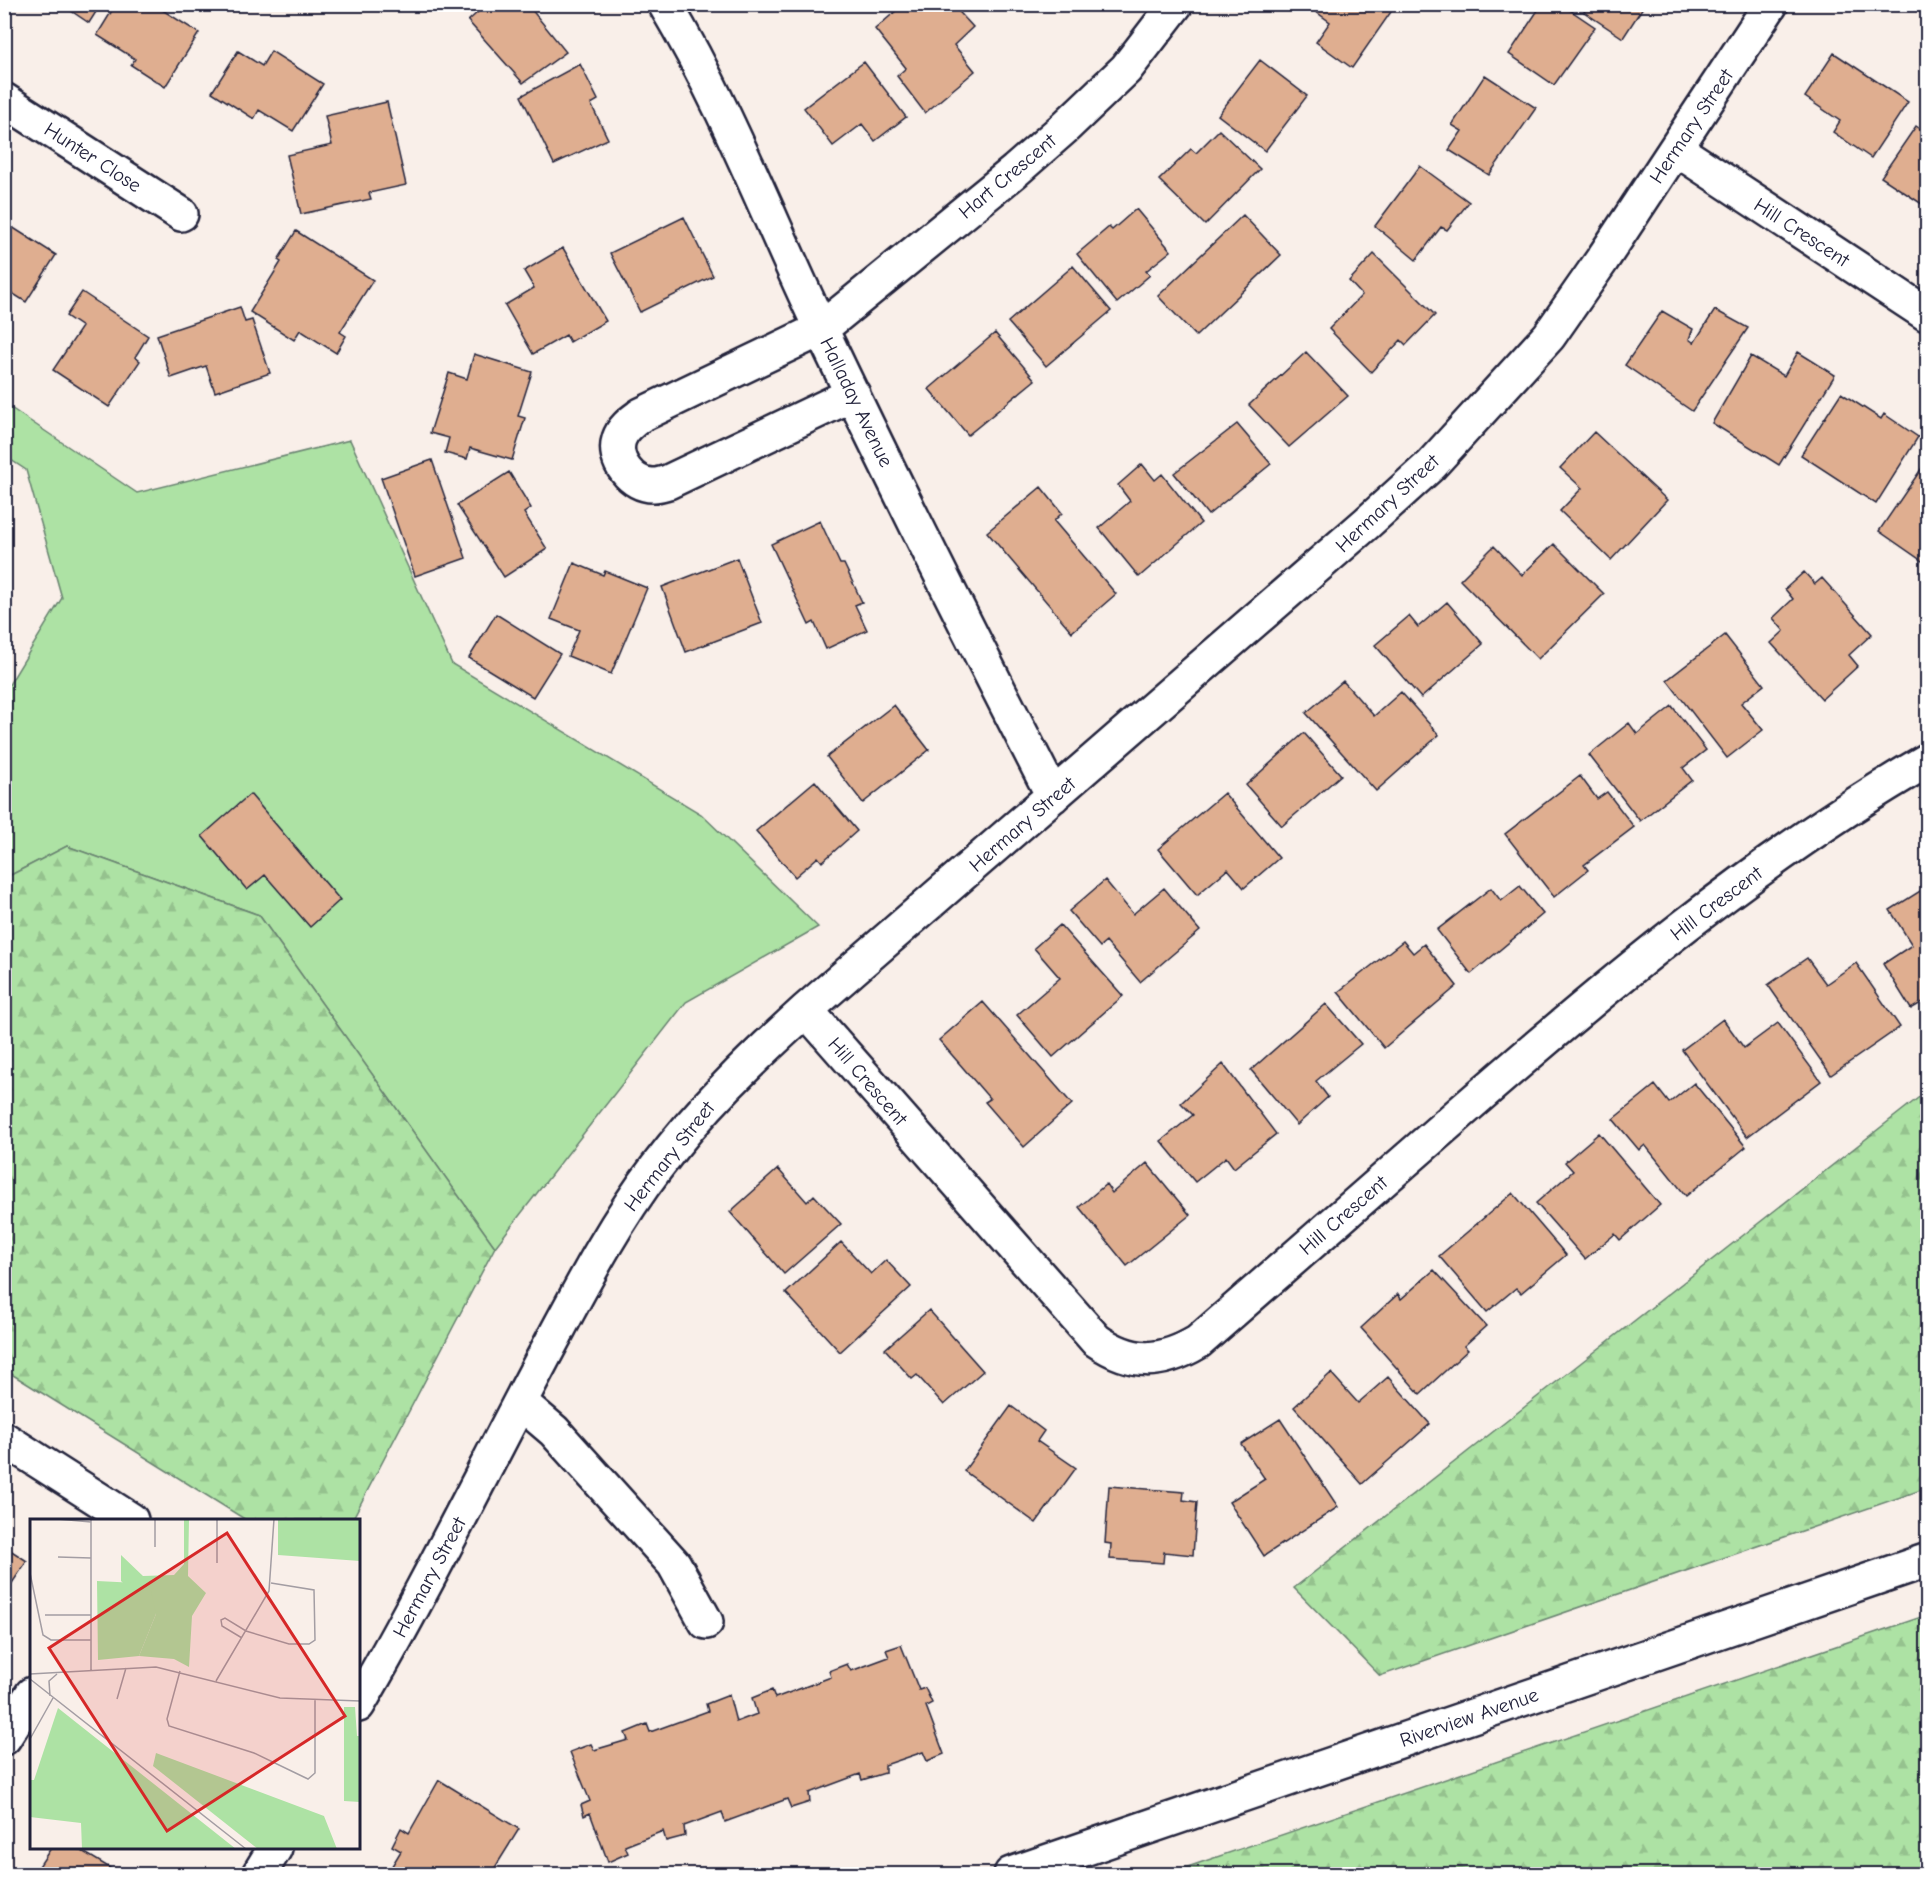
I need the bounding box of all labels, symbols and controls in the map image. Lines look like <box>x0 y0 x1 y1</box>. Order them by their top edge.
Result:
street label: Hermary Street <box>1645 64 1739 188</box>
street label: Hunter Close <box>40 118 145 197</box>
street label: Hart Crescent <box>954 128 1062 224</box>
street label: Hill Crescent <box>1750 193 1855 272</box>
street label: Halladay Avenue <box>815 334 898 471</box>
street label: Hermary Street <box>1331 449 1445 557</box>
street label: Hermary Street <box>965 771 1081 877</box>
street label: Hill Crescent <box>1666 861 1768 945</box>
street label: Hill Crescent <box>823 1033 913 1131</box>
street label: Hermary Street <box>619 1096 720 1216</box>
street label: Hill Crescent <box>1295 1170 1393 1260</box>
street label: Hermary Street <box>388 1512 471 1641</box>
inset map <box>30 1519 360 1849</box>
street label: Riverview Avenue <box>1397 1683 1541 1752</box>

